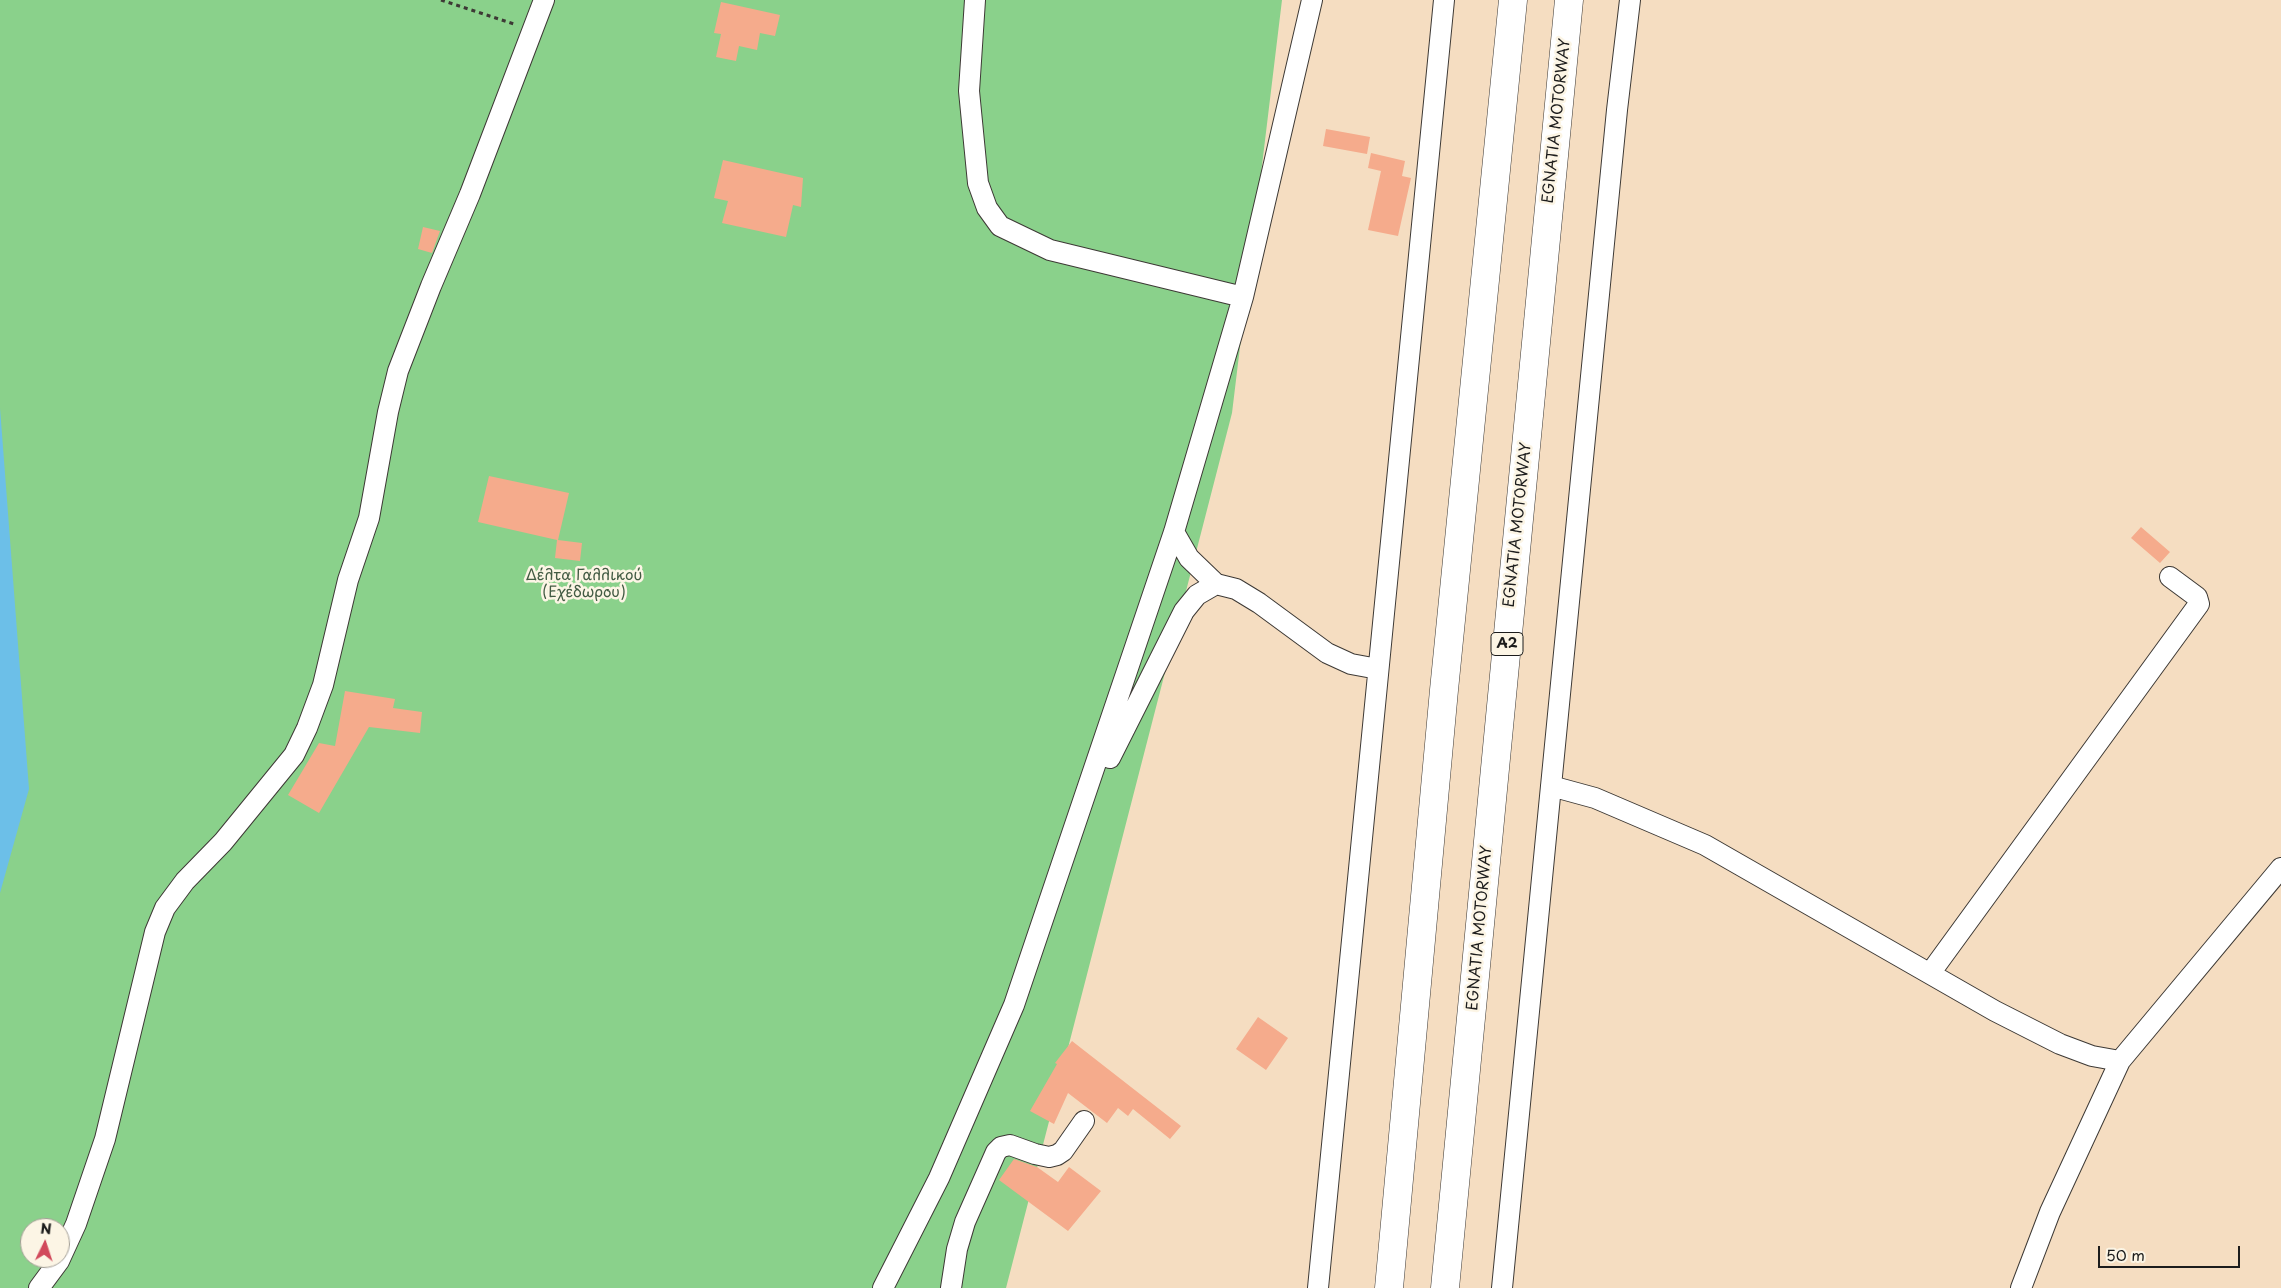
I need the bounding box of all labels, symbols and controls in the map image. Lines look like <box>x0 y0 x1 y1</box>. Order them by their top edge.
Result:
street label: EGNATIA MOTORWAY <box>1539 38 1575 204</box>
street label: EGNATIA MOTORWAY <box>1500 442 1536 608</box>
park label: Δέλτα Γαλλικού (Εχέδωρου) <box>526 567 642 602</box>
road number: Α2 <box>1491 633 1523 656</box>
street label: EGNATIA MOTORWAY <box>1464 845 1496 1011</box>
north arrow <box>20 1218 70 1268</box>
text: N <box>40 1218 52 1239</box>
scale bar <box>2101 1236 2244 1268</box>
text: 50 m <box>2106 1243 2145 1266</box>

